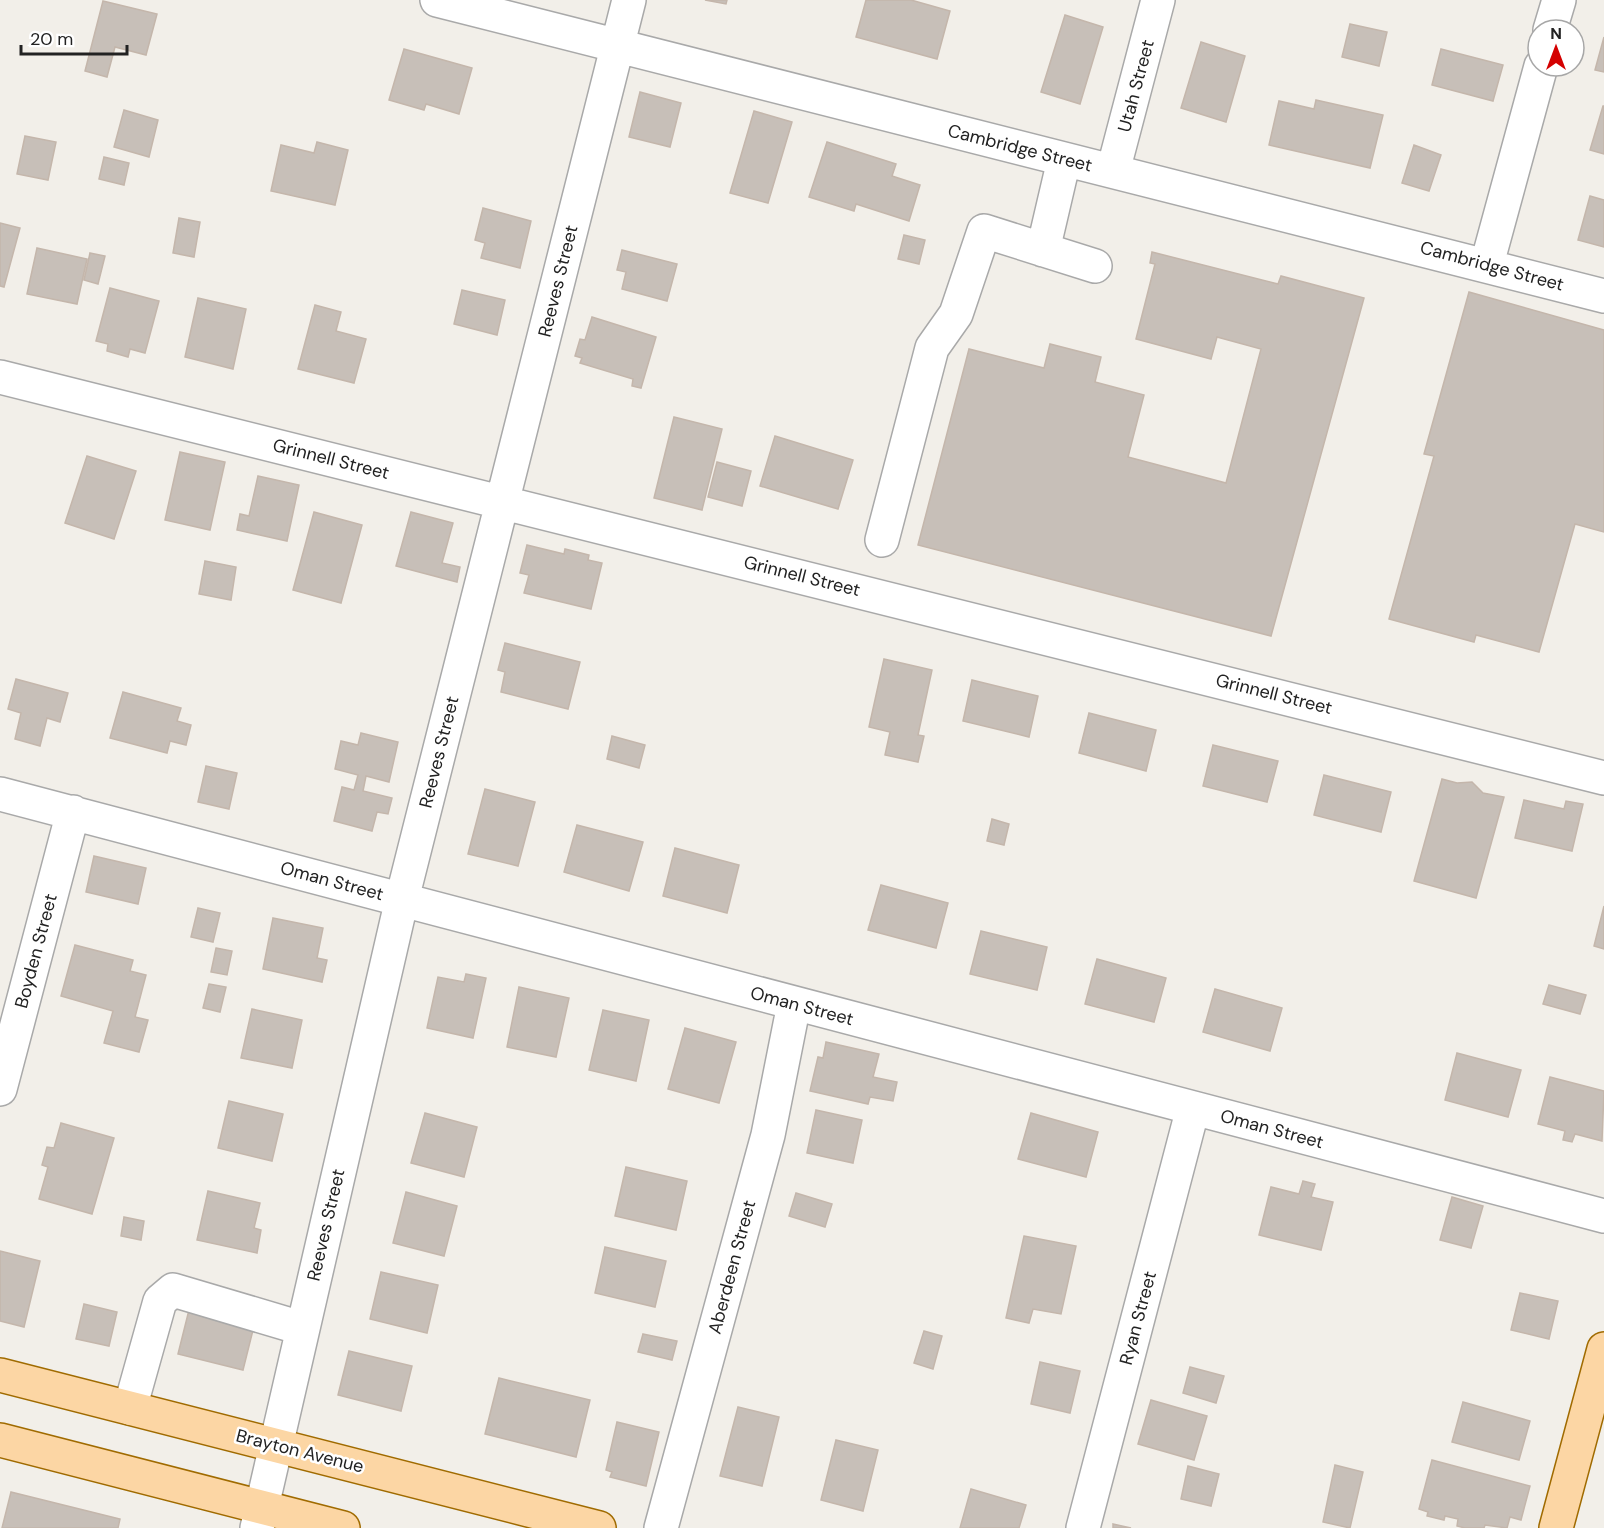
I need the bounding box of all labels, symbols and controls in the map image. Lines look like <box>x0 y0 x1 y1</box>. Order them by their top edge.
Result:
scale bar <box>21 18 128 56</box>
north arrow <box>1526 18 1586 78</box>
text: N <box>1550 23 1562 44</box>
text: 20 m <box>30 27 73 51</box>
street label: Utah Street <box>1112 37 1160 135</box>
street label: Cambridge Street <box>945 118 1095 178</box>
street label: Reeves Street <box>533 223 583 339</box>
street label: Cambridge Street <box>1417 235 1567 297</box>
street label: Grinnell Street <box>270 433 392 485</box>
street label: Grinnell Street <box>741 550 863 602</box>
street label: Grinnell Street <box>1213 668 1335 720</box>
street label: Reeves Street <box>414 694 464 810</box>
street label: Oman Street <box>278 856 386 906</box>
street label: Boyden Street <box>9 891 63 1011</box>
street label: Oman Street <box>748 981 856 1031</box>
street label: Oman Street <box>1218 1104 1326 1154</box>
street label: Reeves Street <box>301 1167 351 1283</box>
street label: Aberdeen Street <box>703 1197 761 1337</box>
street label: Ryan Street <box>1114 1268 1162 1368</box>
street label: Brayton Avenue <box>234 1424 366 1478</box>

